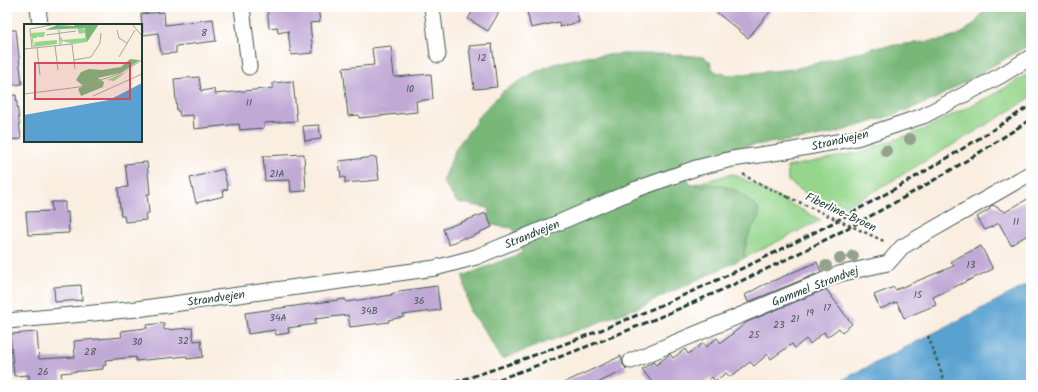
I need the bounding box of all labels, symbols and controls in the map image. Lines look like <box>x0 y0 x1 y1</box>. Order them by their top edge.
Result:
inset map <box>24 24 142 142</box>
house number: 8 <box>201 25 208 41</box>
house number: 12 <box>478 50 487 66</box>
house number: 10 <box>406 81 414 97</box>
house number: 11 <box>246 95 252 111</box>
street label: Strandvejen <box>810 125 871 156</box>
house number: 21A <box>269 166 285 182</box>
street label: Fiberline-Broen <box>802 188 880 237</box>
house number: 11 <box>1013 214 1019 230</box>
street label: Strandvejen <box>502 215 563 254</box>
house number: 13 <box>967 257 976 273</box>
street label: Gammel Strandvej <box>769 261 862 312</box>
street label: Strandvejen <box>186 285 246 312</box>
house number: 15 <box>914 287 923 303</box>
house number: 36 <box>413 293 425 309</box>
house number: 17 <box>823 300 831 316</box>
house number: 34B <box>360 303 378 319</box>
house number: 19 <box>806 305 814 321</box>
house number: 34A <box>269 310 287 326</box>
house number: 21 <box>791 311 799 327</box>
house number: 23 <box>773 317 785 333</box>
house number: 25 <box>748 327 760 343</box>
house number: 32 <box>177 333 189 349</box>
house number: 30 <box>132 334 142 350</box>
house number: 28 <box>84 344 97 360</box>
house number: 26 <box>37 364 49 380</box>

